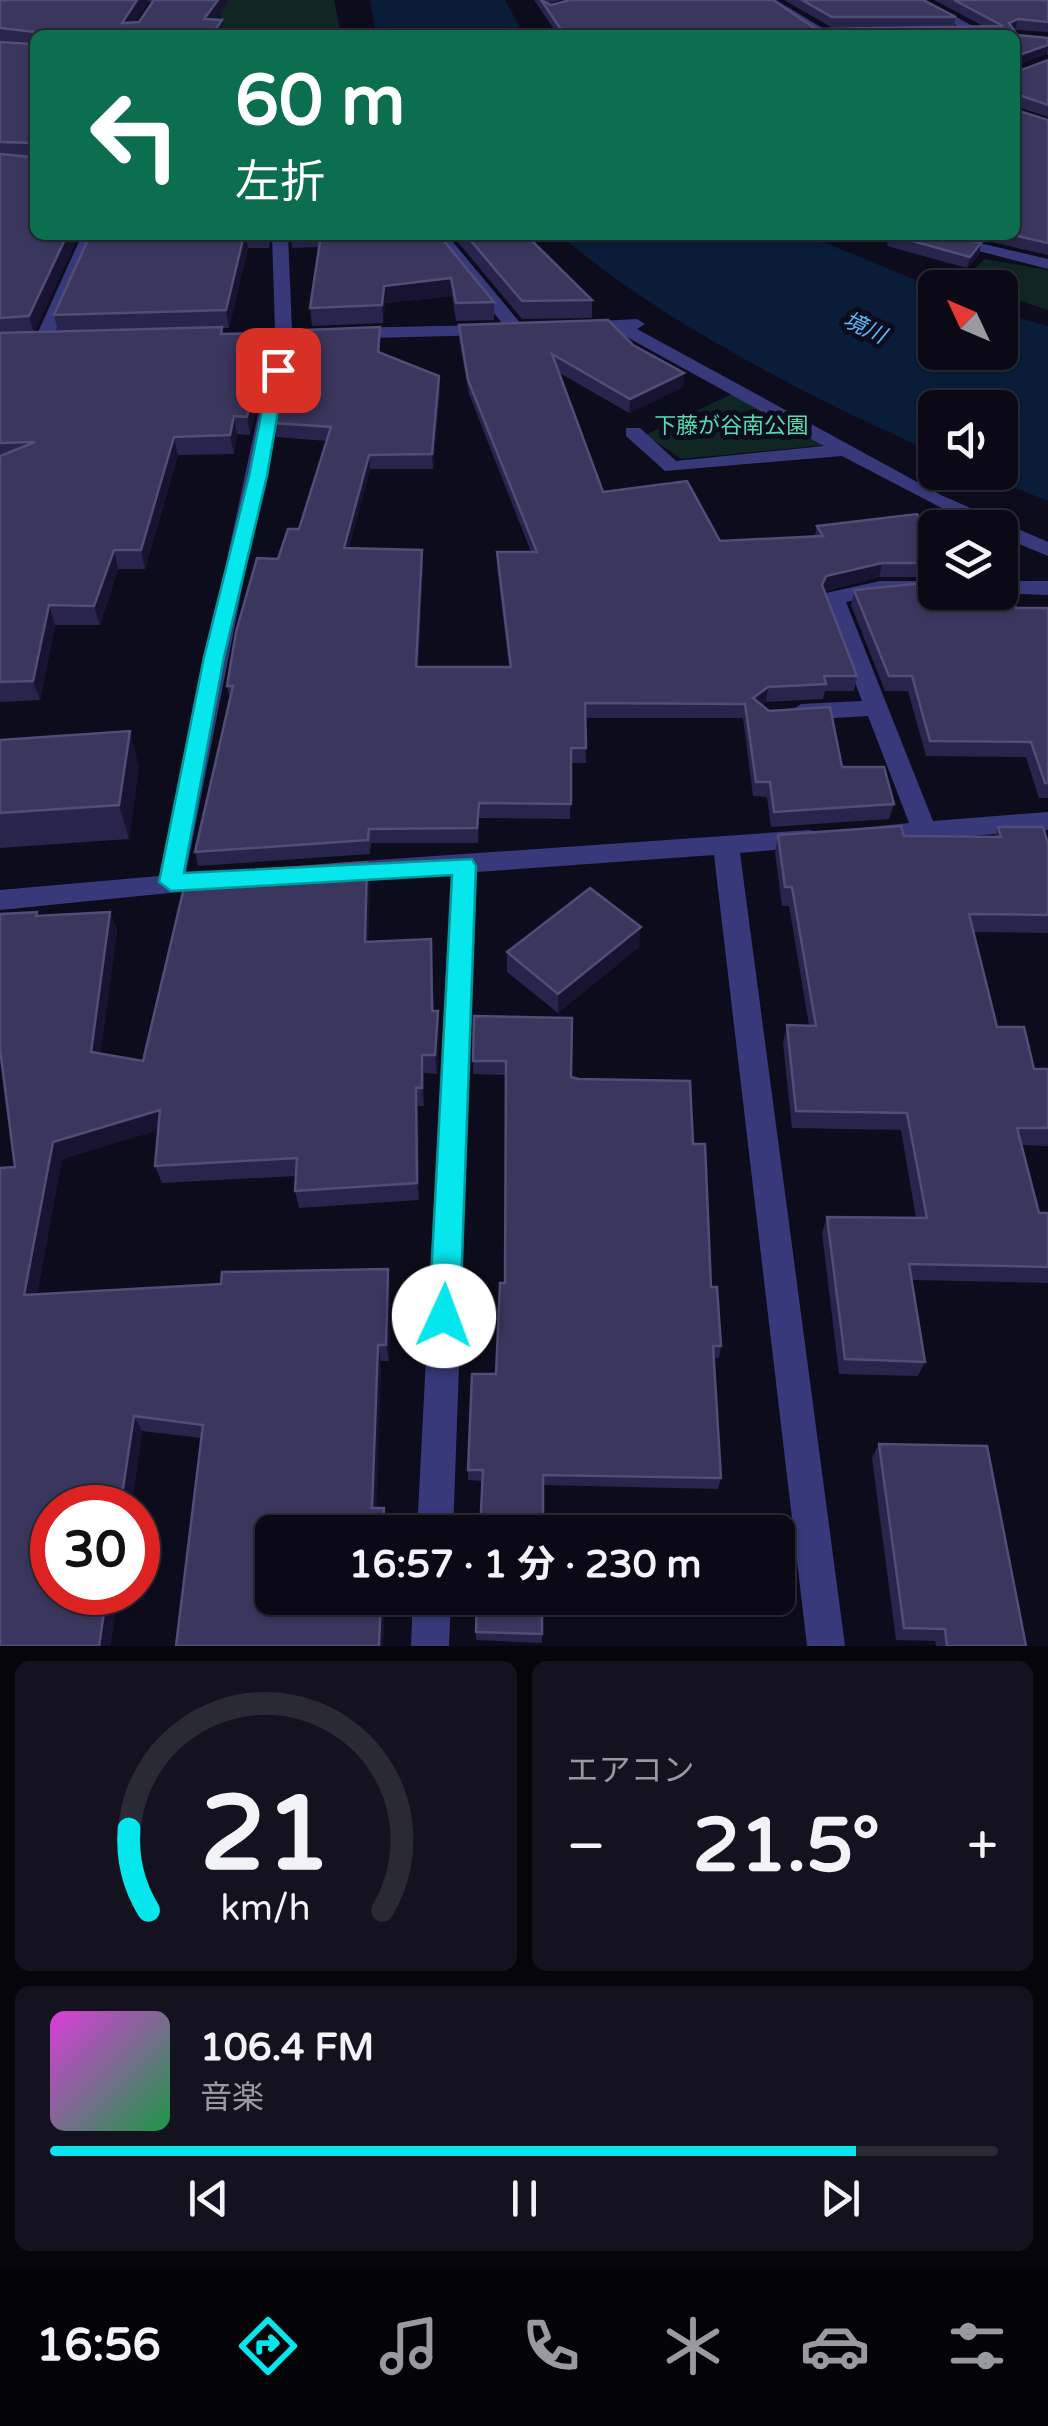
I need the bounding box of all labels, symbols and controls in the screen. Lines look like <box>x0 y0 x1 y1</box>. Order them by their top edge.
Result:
text: 60 m <box>235 60 405 144</box>
icon: left <box>70 70 200 200</box>
text: 左折 <box>235 156 325 210</box>
north arrow <box>918 270 1018 370</box>
map controls <box>918 270 1018 610</box>
water label: 境川 <box>839 307 892 350</box>
pin <box>236 328 321 413</box>
icon: arrive <box>251 343 306 398</box>
button: sound <box>918 390 1018 490</box>
park label: 下藤が谷南公園 <box>654 413 808 439</box>
button: layers <box>918 510 1018 610</box>
position arrow <box>392 1264 496 1368</box>
speed limit sign: 30 <box>30 1485 160 1615</box>
text: 16:57 · 1 分 · 230 m <box>349 1542 701 1588</box>
text: エアコン <box>567 1752 695 1790</box>
text: 21 <box>200 1773 331 1898</box>
text: 21.5° <box>693 1801 880 1891</box>
text: − <box>567 1814 606 1880</box>
text: + <box>967 1814 998 1880</box>
text: km/h <box>221 1887 311 1930</box>
text: 106.4 FM <box>200 2025 374 2071</box>
text: 音楽 <box>200 2079 264 2117</box>
icon: previous <box>181 2171 236 2226</box>
icon: pause <box>497 2171 552 2226</box>
icon: next <box>813 2171 868 2226</box>
icon: directions <box>233 2311 303 2381</box>
icon: music <box>374 2311 444 2381</box>
icon: phone <box>516 2311 586 2381</box>
icon: climate <box>658 2311 728 2381</box>
icon: car <box>800 2311 870 2381</box>
icon: filters <box>942 2311 1012 2381</box>
text: 16:56 <box>36 2319 161 2373</box>

